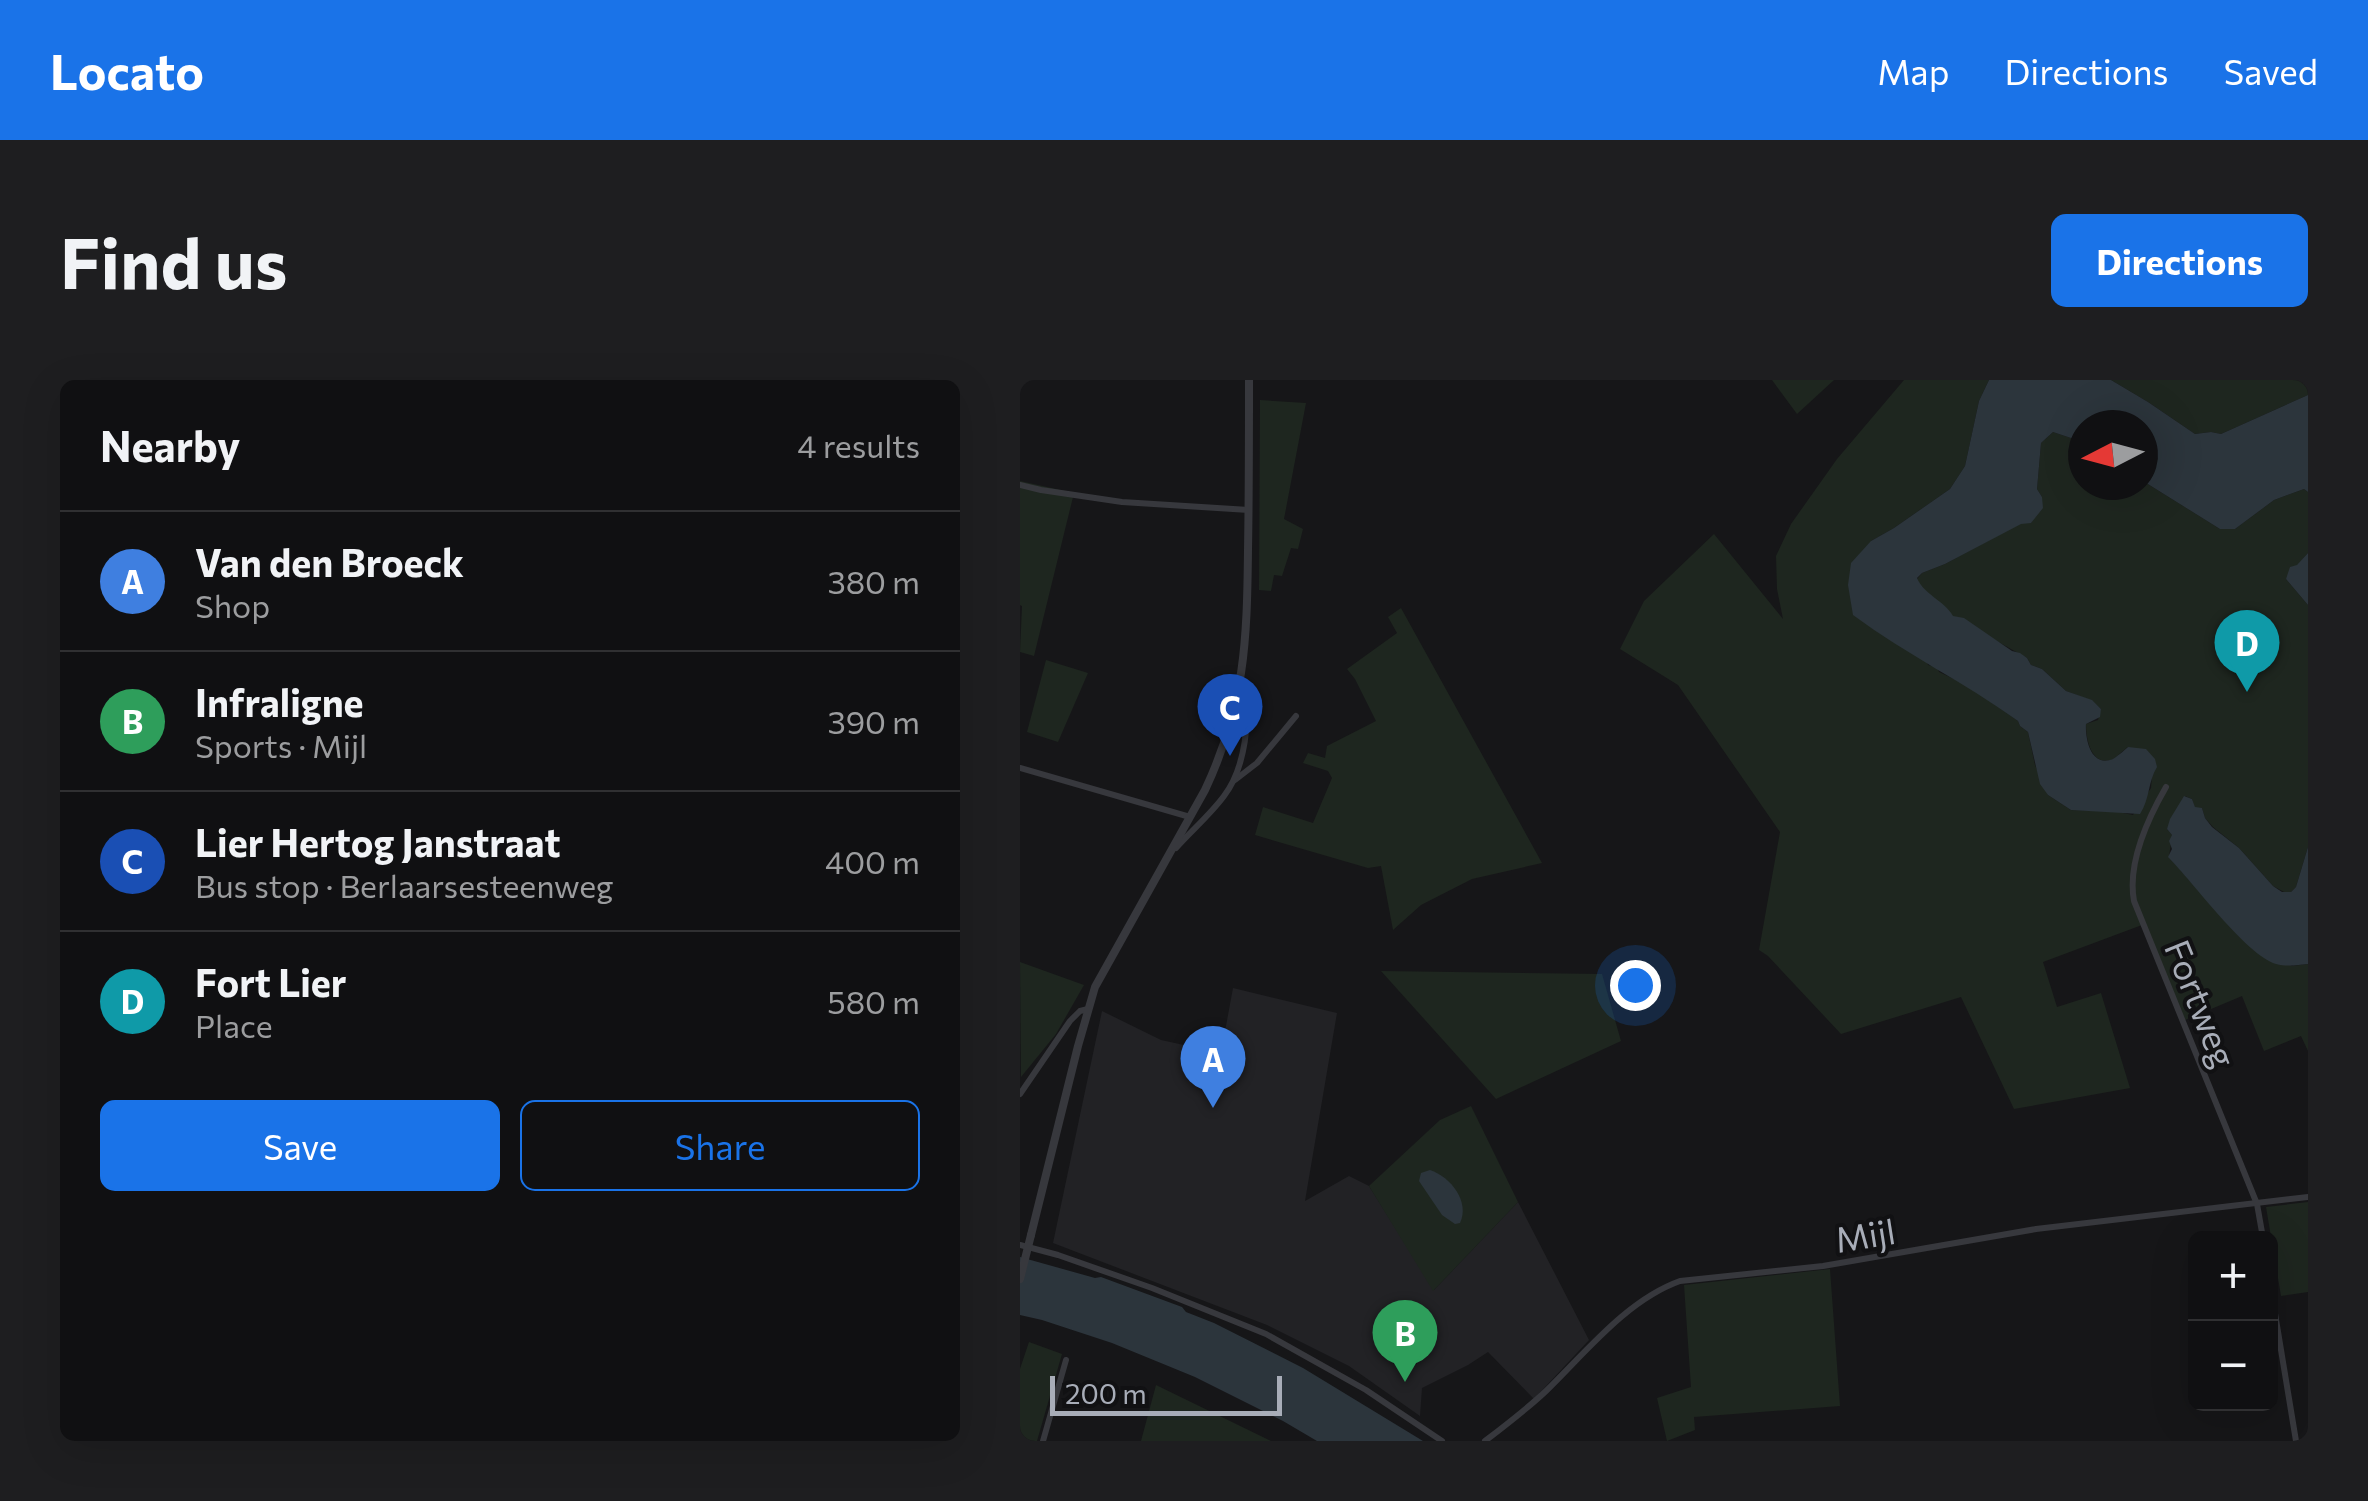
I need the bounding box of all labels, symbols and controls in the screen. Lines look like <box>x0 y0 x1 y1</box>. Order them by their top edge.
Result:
text: Locato <box>50 41 204 100</box>
text: Map <box>1877 49 1949 92</box>
text: Directions <box>2004 49 2169 92</box>
text: Saved <box>2224 49 2318 92</box>
button: Directions <box>2051 214 2308 307</box>
text: Find us <box>60 218 287 303</box>
north arrow <box>2068 410 2158 500</box>
text: Nearby <box>100 419 240 471</box>
text: 4 results <box>797 425 920 465</box>
text: Van den Broeck <box>195 538 464 585</box>
text: A <box>121 561 144 601</box>
text: 380 m <box>827 561 920 601</box>
text: Shop <box>195 585 270 625</box>
pin: D <box>2214 610 2280 692</box>
pin: C <box>1198 674 1262 756</box>
text: Infraligne <box>195 678 364 725</box>
text: B <box>122 701 143 741</box>
text: 390 m <box>827 701 920 741</box>
text: Sports · Mijl <box>195 725 367 765</box>
text: Lier Hertog Janstraat <box>195 818 561 865</box>
text: C <box>122 841 143 881</box>
text: 400 m <box>825 841 920 881</box>
text: Bus stop · Berlaarsesteenweg <box>195 865 613 905</box>
street label: Fortweg <box>2157 933 2247 1073</box>
text: Fort Lier <box>195 958 347 1005</box>
your location <box>1610 960 1661 1011</box>
text: D <box>121 981 144 1021</box>
text: 580 m <box>827 981 920 1021</box>
text: Place <box>195 1005 273 1045</box>
pin: A <box>1180 1026 1246 1108</box>
button: Save <box>100 1100 500 1191</box>
button: Share <box>520 1100 920 1191</box>
street label: Mijl <box>1832 1208 1898 1260</box>
map controls <box>2188 1231 2278 1411</box>
button: + <box>2188 1231 2278 1321</box>
pin: B <box>1372 1300 1438 1382</box>
button: − <box>2188 1321 2278 1411</box>
scale bar <box>1050 1371 1282 1416</box>
text: 200 m <box>1065 1376 1147 1410</box>

